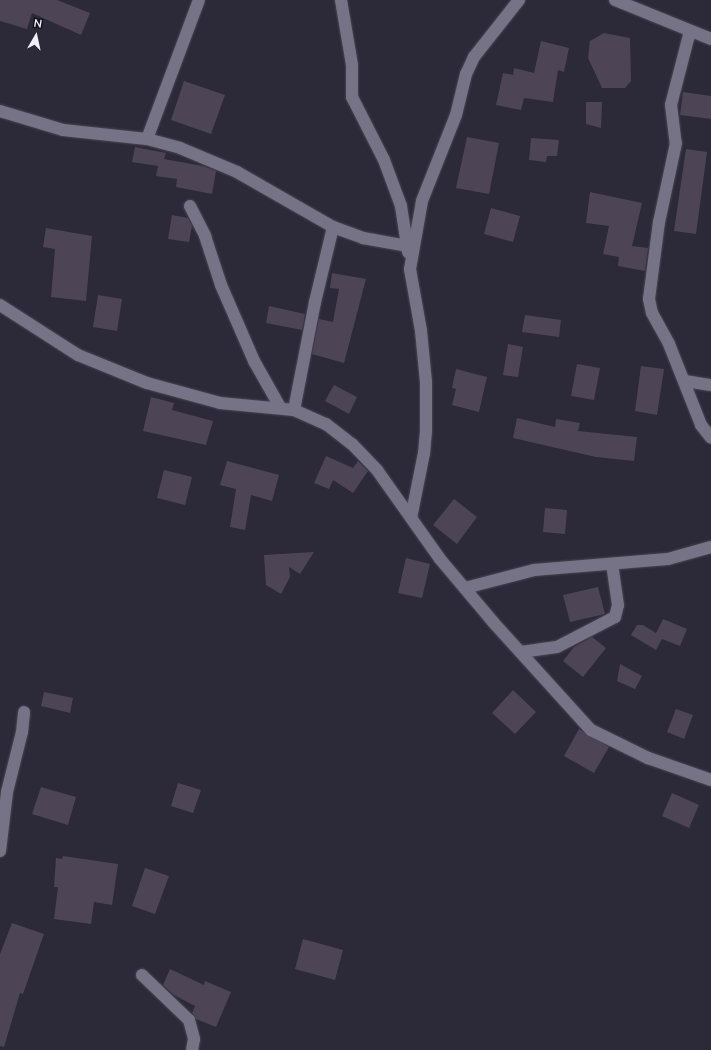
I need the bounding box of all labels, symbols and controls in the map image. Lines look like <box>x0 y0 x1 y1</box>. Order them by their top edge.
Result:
north arrow <box>16 16 56 56</box>
text: N <box>33 16 43 32</box>

